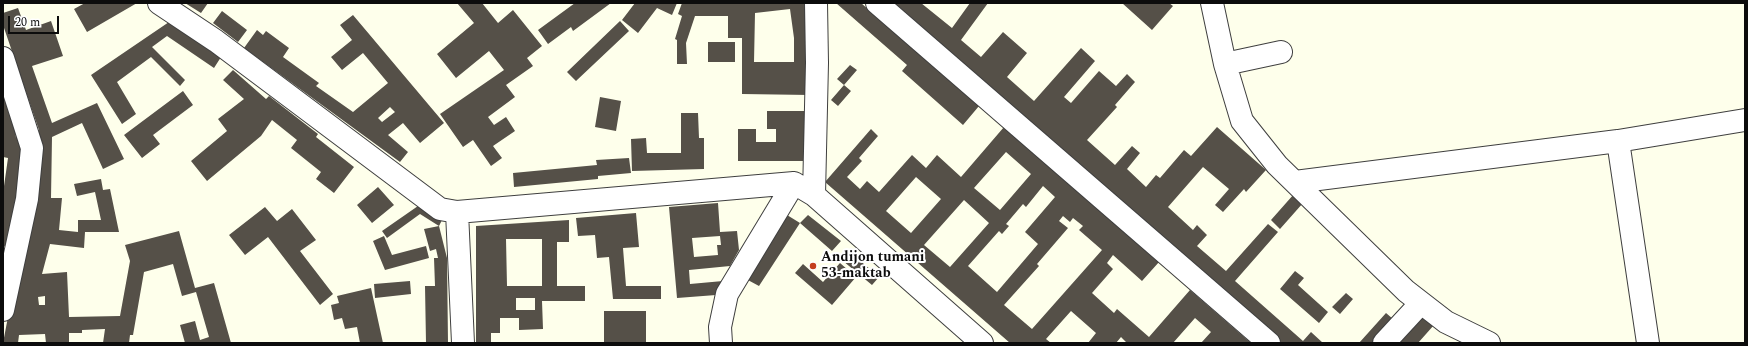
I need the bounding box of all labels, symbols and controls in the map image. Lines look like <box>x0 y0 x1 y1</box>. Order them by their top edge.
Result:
scale bar <box>10 8 61 34</box>
text: 20 m <box>15 13 40 32</box>
place label: Andijon tumani 53-maktab <box>821 250 924 282</box>
marker: Andijon tumani 53-maktab <box>808 261 818 271</box>

